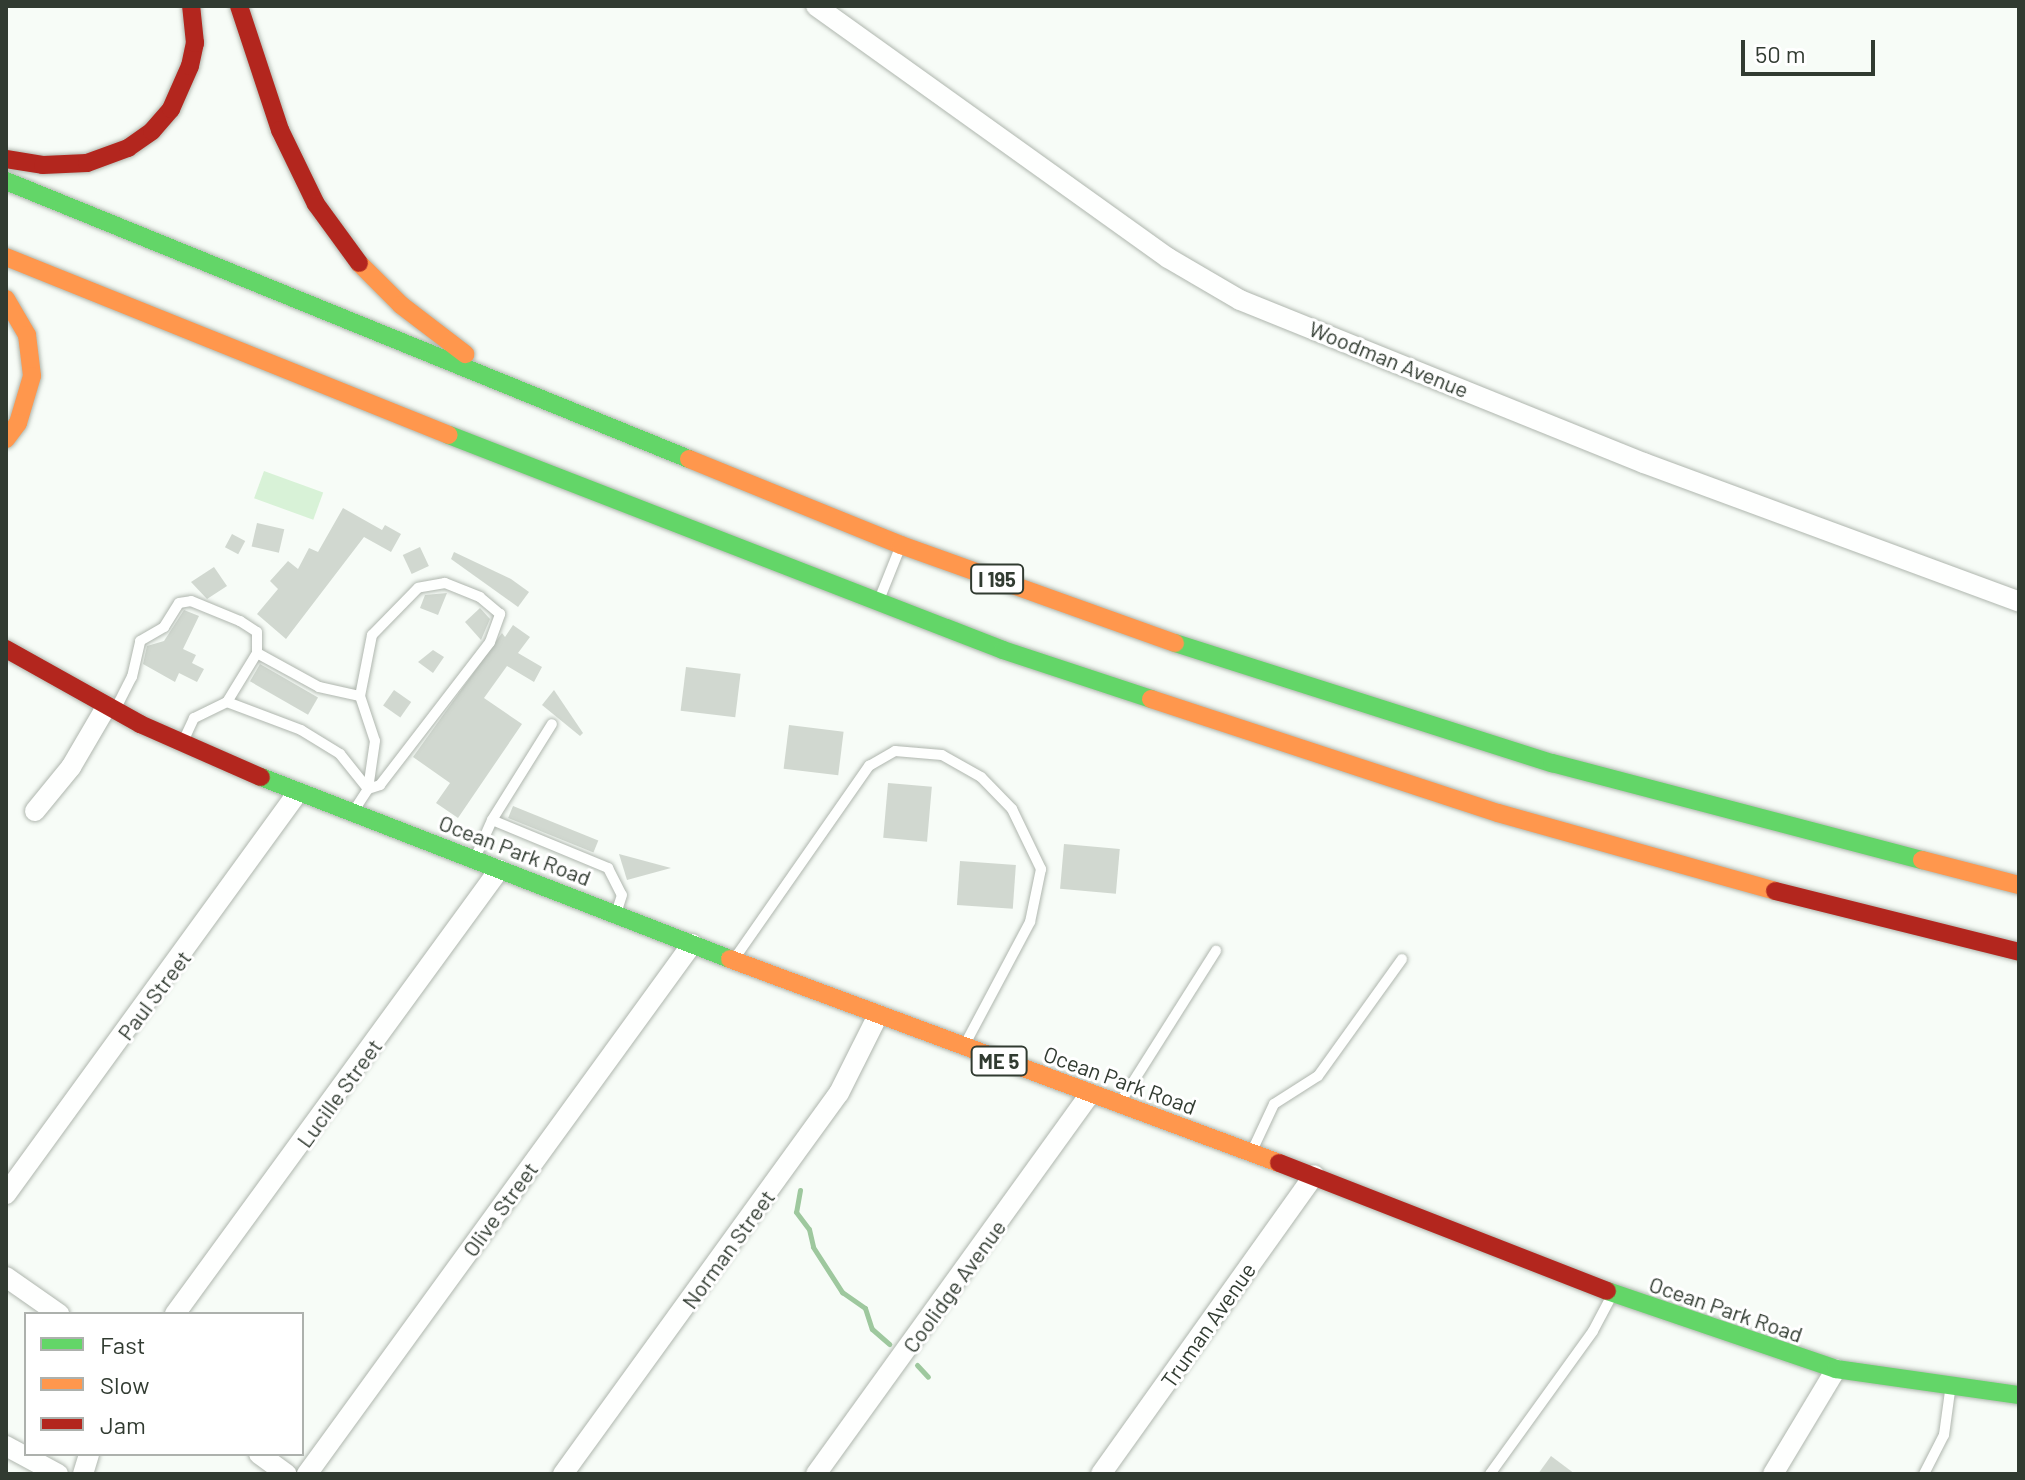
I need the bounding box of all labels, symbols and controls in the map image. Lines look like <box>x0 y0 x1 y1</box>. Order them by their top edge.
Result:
scale bar <box>1745 24 1879 74</box>
text: 50 m <box>1755 39 1806 68</box>
street label: Woodman Avenue <box>1305 315 1473 403</box>
road number: I 195 <box>969 563 1025 595</box>
street label: Ocean Park Road <box>435 809 595 891</box>
street label: Paul Street <box>112 945 196 1045</box>
street label: Lucille Street <box>291 1034 387 1152</box>
street label: Ocean Park Road <box>1040 1040 1200 1120</box>
road number: ME 5 <box>969 1045 1029 1077</box>
street label: Olive Street <box>457 1156 543 1262</box>
street label: Norman Street <box>676 1184 780 1314</box>
street label: Coolidge Avenue <box>897 1214 1011 1358</box>
street label: Truman Avenue <box>1155 1257 1261 1393</box>
street label: Ocean Park Road <box>1646 1270 1806 1348</box>
legend <box>24 1312 304 1456</box>
text: Fast <box>100 1330 145 1359</box>
text: Slow <box>100 1370 149 1399</box>
text: Jam <box>100 1410 146 1439</box>

